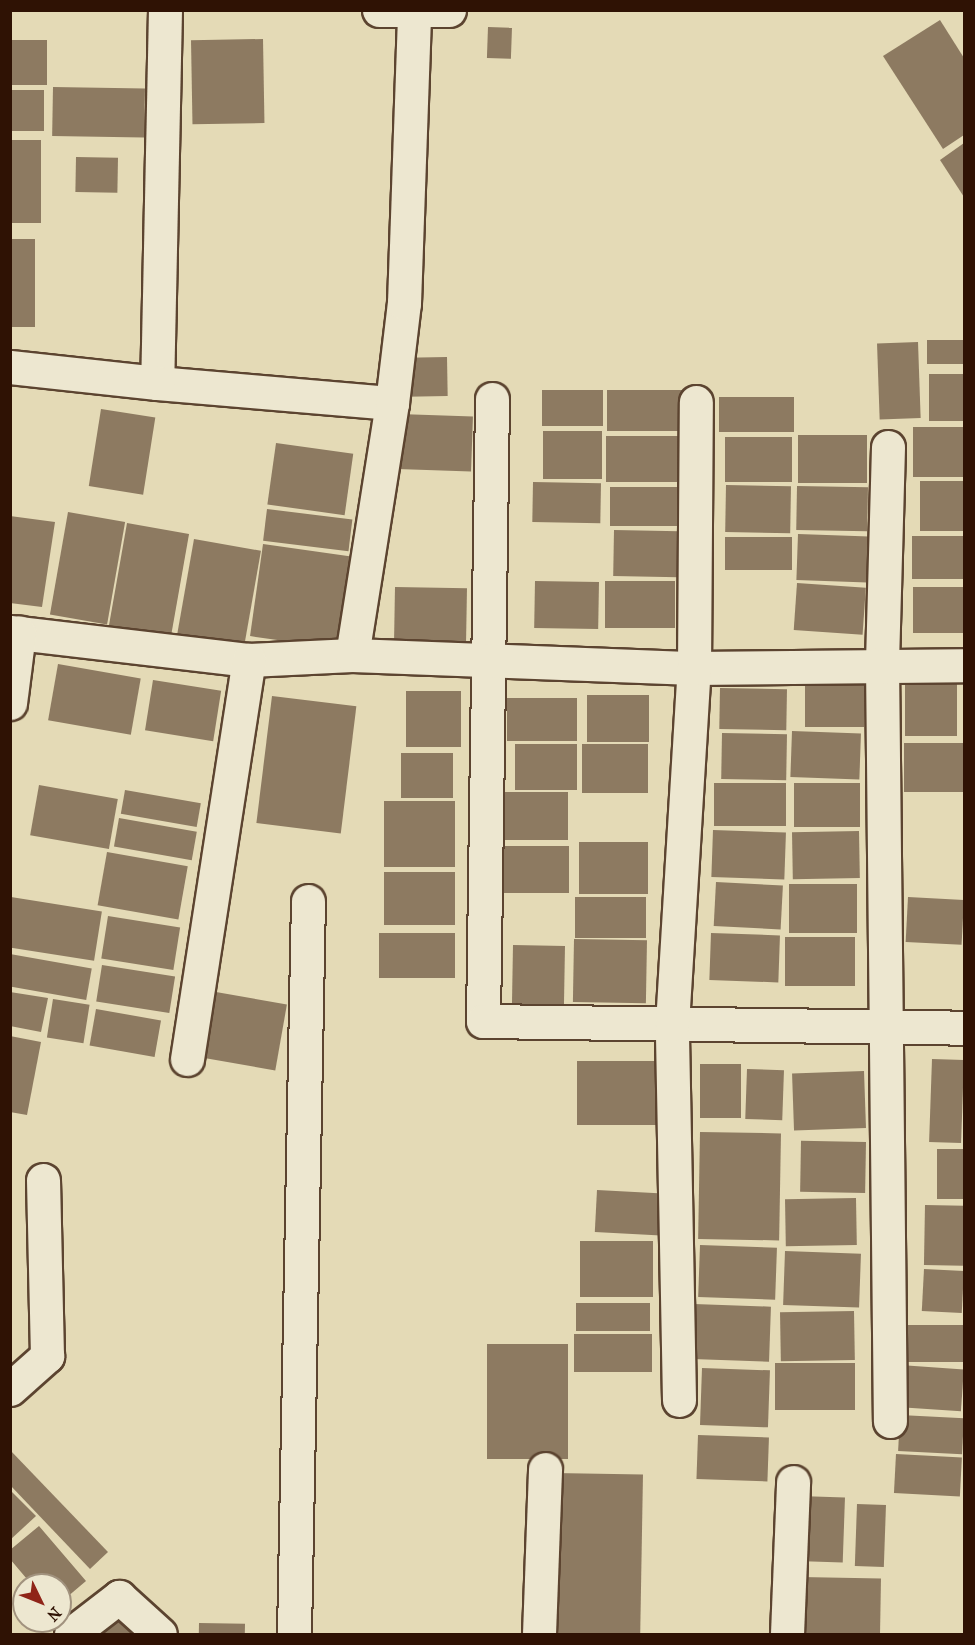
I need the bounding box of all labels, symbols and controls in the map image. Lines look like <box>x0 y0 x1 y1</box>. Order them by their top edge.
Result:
north arrow <box>12 1573 72 1633</box>
text: N <box>43 1603 65 1625</box>

